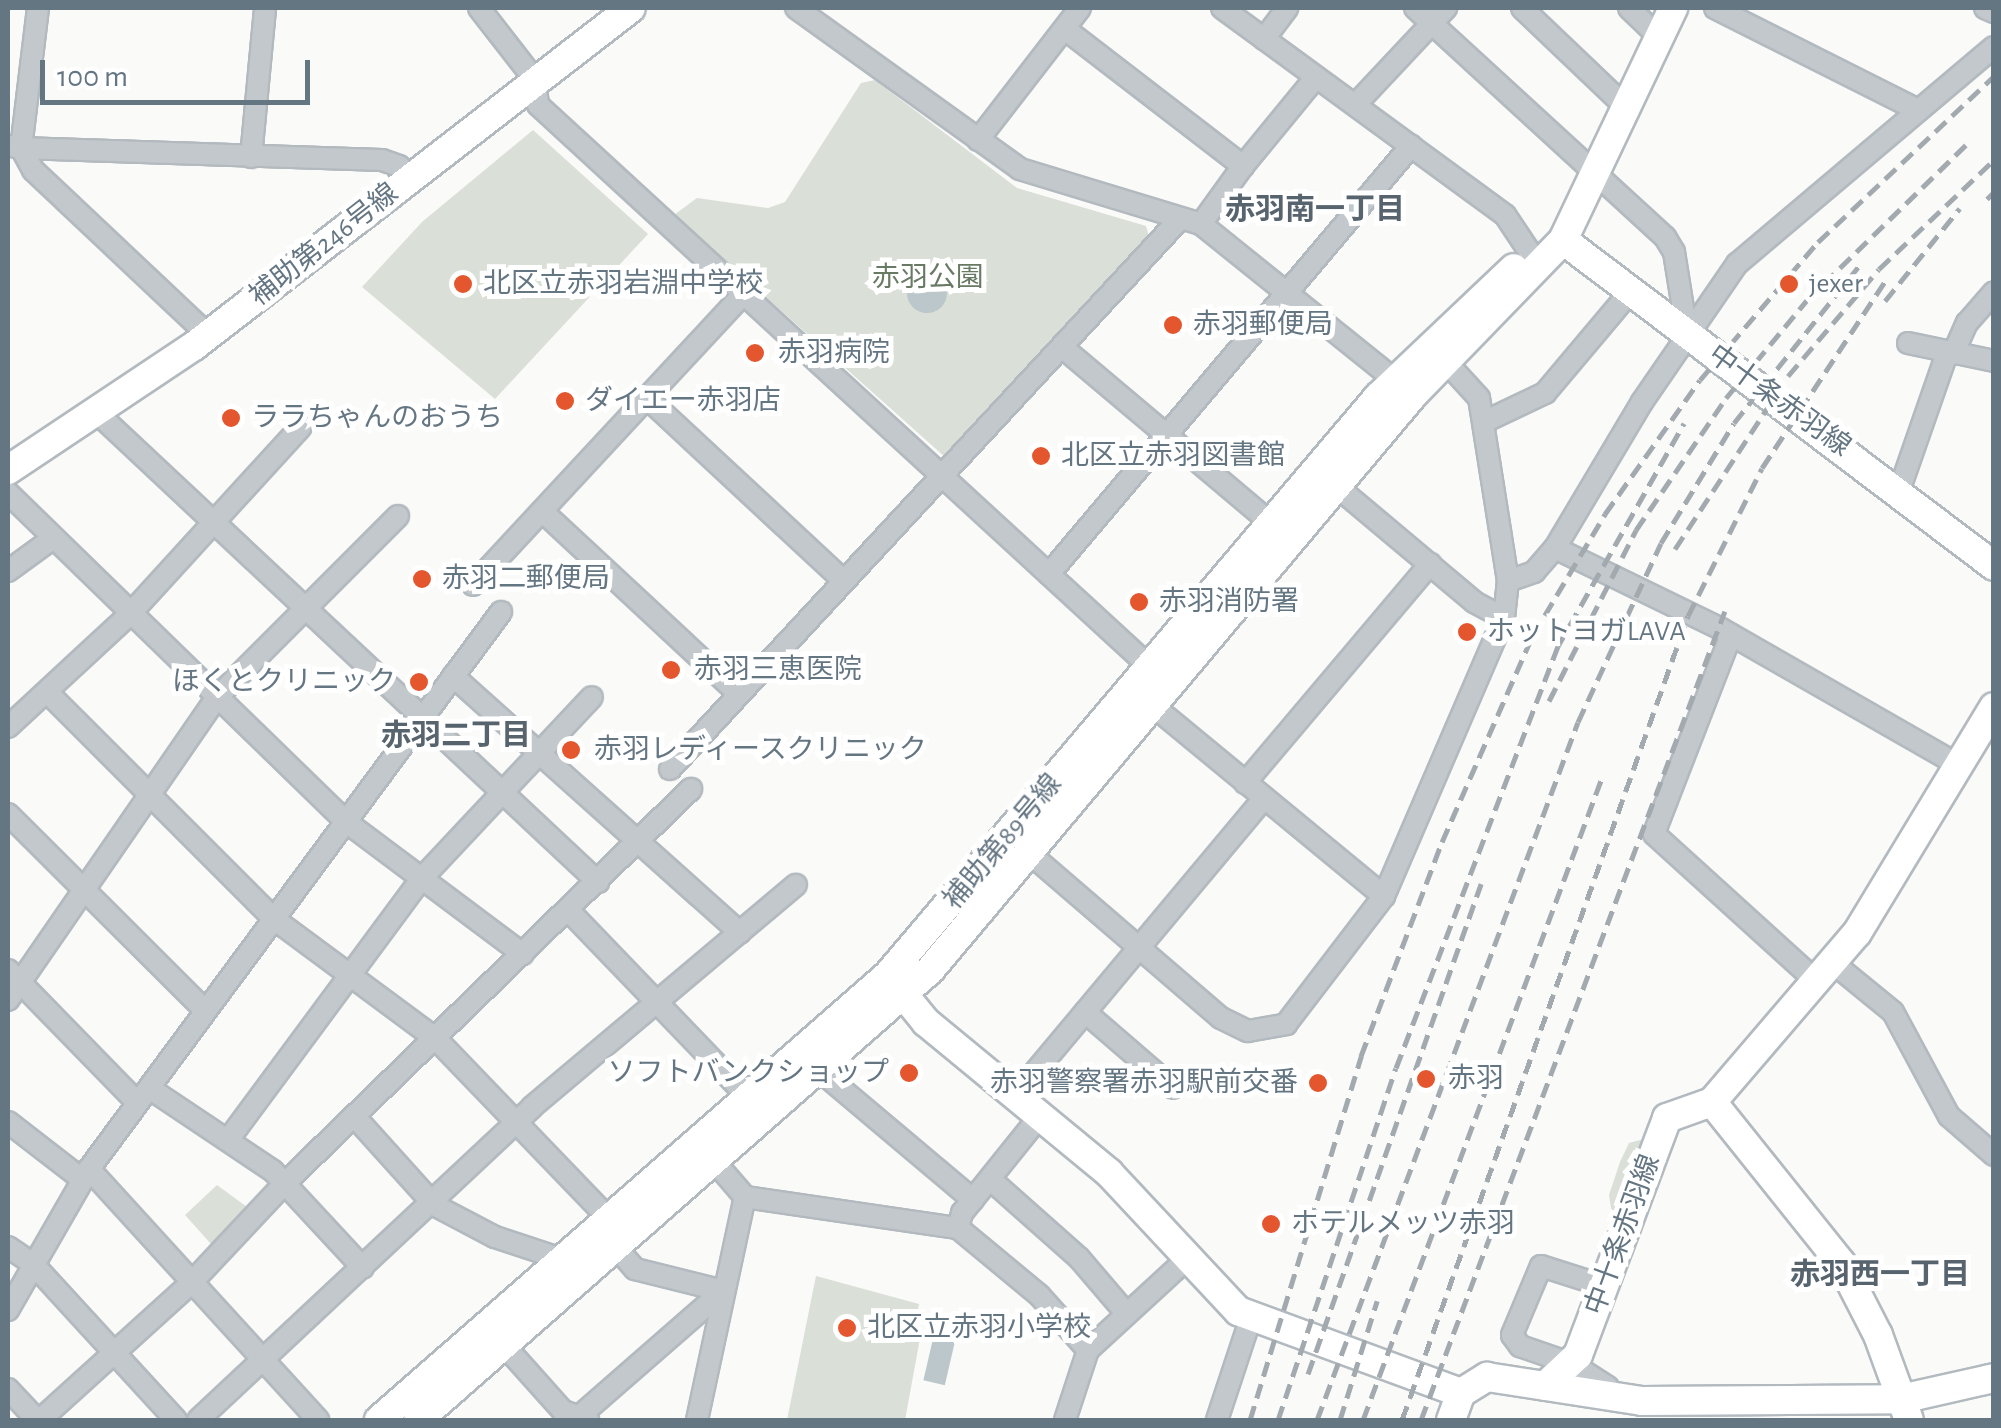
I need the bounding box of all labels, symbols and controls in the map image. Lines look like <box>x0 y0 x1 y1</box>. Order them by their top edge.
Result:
scale bar <box>45 40 315 102</box>
text: 100 m <box>57 62 128 92</box>
street label: 補助第246号線 <box>243 177 405 313</box>
district label: 赤羽南一丁目 <box>1225 192 1405 228</box>
park label: 赤羽公園 <box>872 261 984 295</box>
place label: 北区立赤羽岩淵中学校 <box>483 267 763 301</box>
place label: jexer <box>1809 267 1863 301</box>
marker: 北区立赤羽岩淵中学校 <box>452 273 474 295</box>
marker: jexer <box>1778 273 1800 295</box>
place label: 赤羽郵便局 <box>1193 308 1333 342</box>
marker: 赤羽郵便局 <box>1162 314 1184 336</box>
place label: 赤羽病院 <box>778 336 890 370</box>
street label: 中十条赤羽線 <box>1701 338 1857 464</box>
marker: 赤羽病院 <box>742 340 768 366</box>
place label: ダイエー赤羽店 <box>585 384 781 418</box>
marker: ダイエー赤羽店 <box>554 390 576 412</box>
place label: ララちゃんのおうち <box>251 401 503 435</box>
marker: ララちゃんのおうち <box>220 407 242 429</box>
place label: 北区立赤羽図書館 <box>1061 439 1285 473</box>
marker: 北区立赤羽図書館 <box>1030 445 1052 467</box>
place label: 赤羽二郵便局 <box>442 562 610 596</box>
marker: 赤羽二郵便局 <box>411 568 433 590</box>
place label: 赤羽消防署 <box>1159 585 1299 619</box>
marker: 赤羽消防署 <box>1128 591 1150 613</box>
place label: ホットヨガLAVA <box>1487 615 1686 649</box>
marker: ホットヨガLAVA <box>1456 621 1478 643</box>
place label: 赤羽三恵医院 <box>694 653 862 687</box>
marker: 赤羽三恵医院 <box>658 657 684 683</box>
place label: ほくとクリニック <box>172 665 396 699</box>
marker: ほくとクリニック <box>406 669 432 695</box>
district label: 赤羽二丁目 <box>381 718 531 754</box>
place label: 赤羽レディースクリニック <box>594 733 930 767</box>
marker: 赤羽レディースクリニック <box>558 737 584 763</box>
street label: 補助第89号線 <box>937 767 1069 917</box>
place label: ソフトバンクショップ <box>609 1056 889 1090</box>
marker: ソフトバンクショップ <box>898 1062 920 1084</box>
place label: 赤羽 <box>1448 1062 1504 1096</box>
place label: 赤羽警察署赤羽駅前交番 <box>990 1066 1298 1100</box>
marker: 赤羽 <box>1413 1066 1439 1092</box>
marker: 赤羽警察署赤羽駅前交番 <box>1307 1072 1329 1094</box>
street label: 中十条赤羽線 <box>1578 1150 1668 1320</box>
place label: ホテルメッツ赤羽 <box>1291 1207 1515 1241</box>
marker: ホテルメッツ赤羽 <box>1260 1213 1282 1235</box>
district label: 赤羽西一丁目 <box>1790 1257 1970 1293</box>
place label: 北区立赤羽小学校 <box>867 1311 1091 1345</box>
marker: 北区立赤羽小学校 <box>836 1317 858 1339</box>

